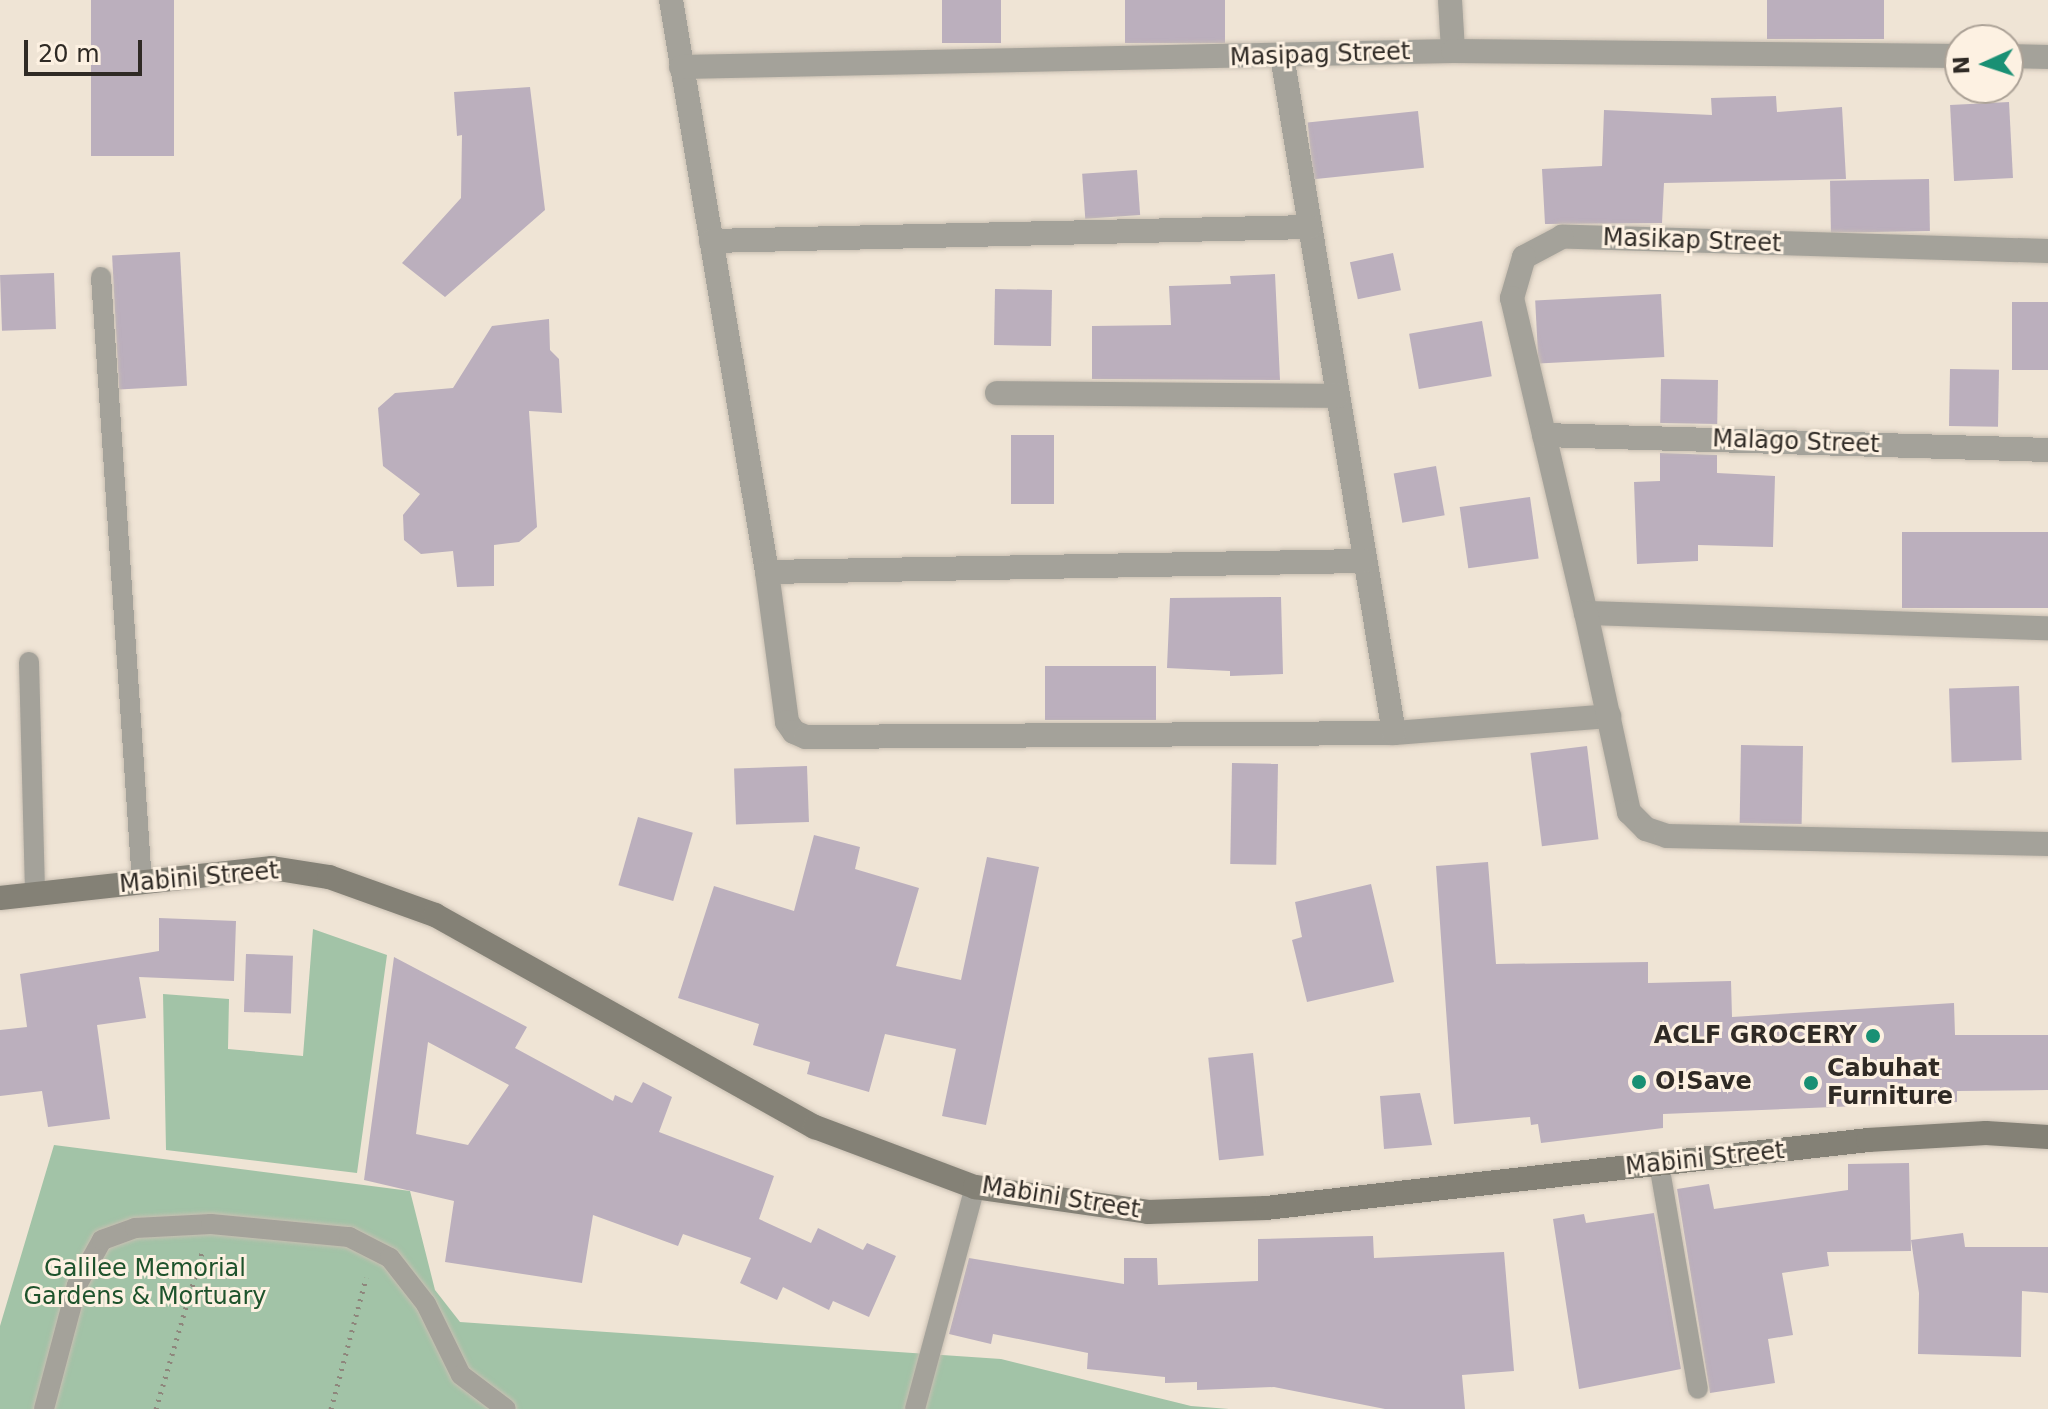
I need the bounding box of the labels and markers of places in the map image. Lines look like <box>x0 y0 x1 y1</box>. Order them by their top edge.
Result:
place label: ACLF GROCERY <box>1654 1022 1857 1050</box>
marker: ACLF GROCERY <box>1864 1027 1882 1045</box>
place label: Cabuhat Furniture <box>1827 1055 1953 1111</box>
place label: O!Save <box>1655 1068 1752 1096</box>
marker: O!Save <box>1630 1073 1648 1091</box>
marker: Cabuhat Furniture <box>1802 1074 1820 1092</box>

